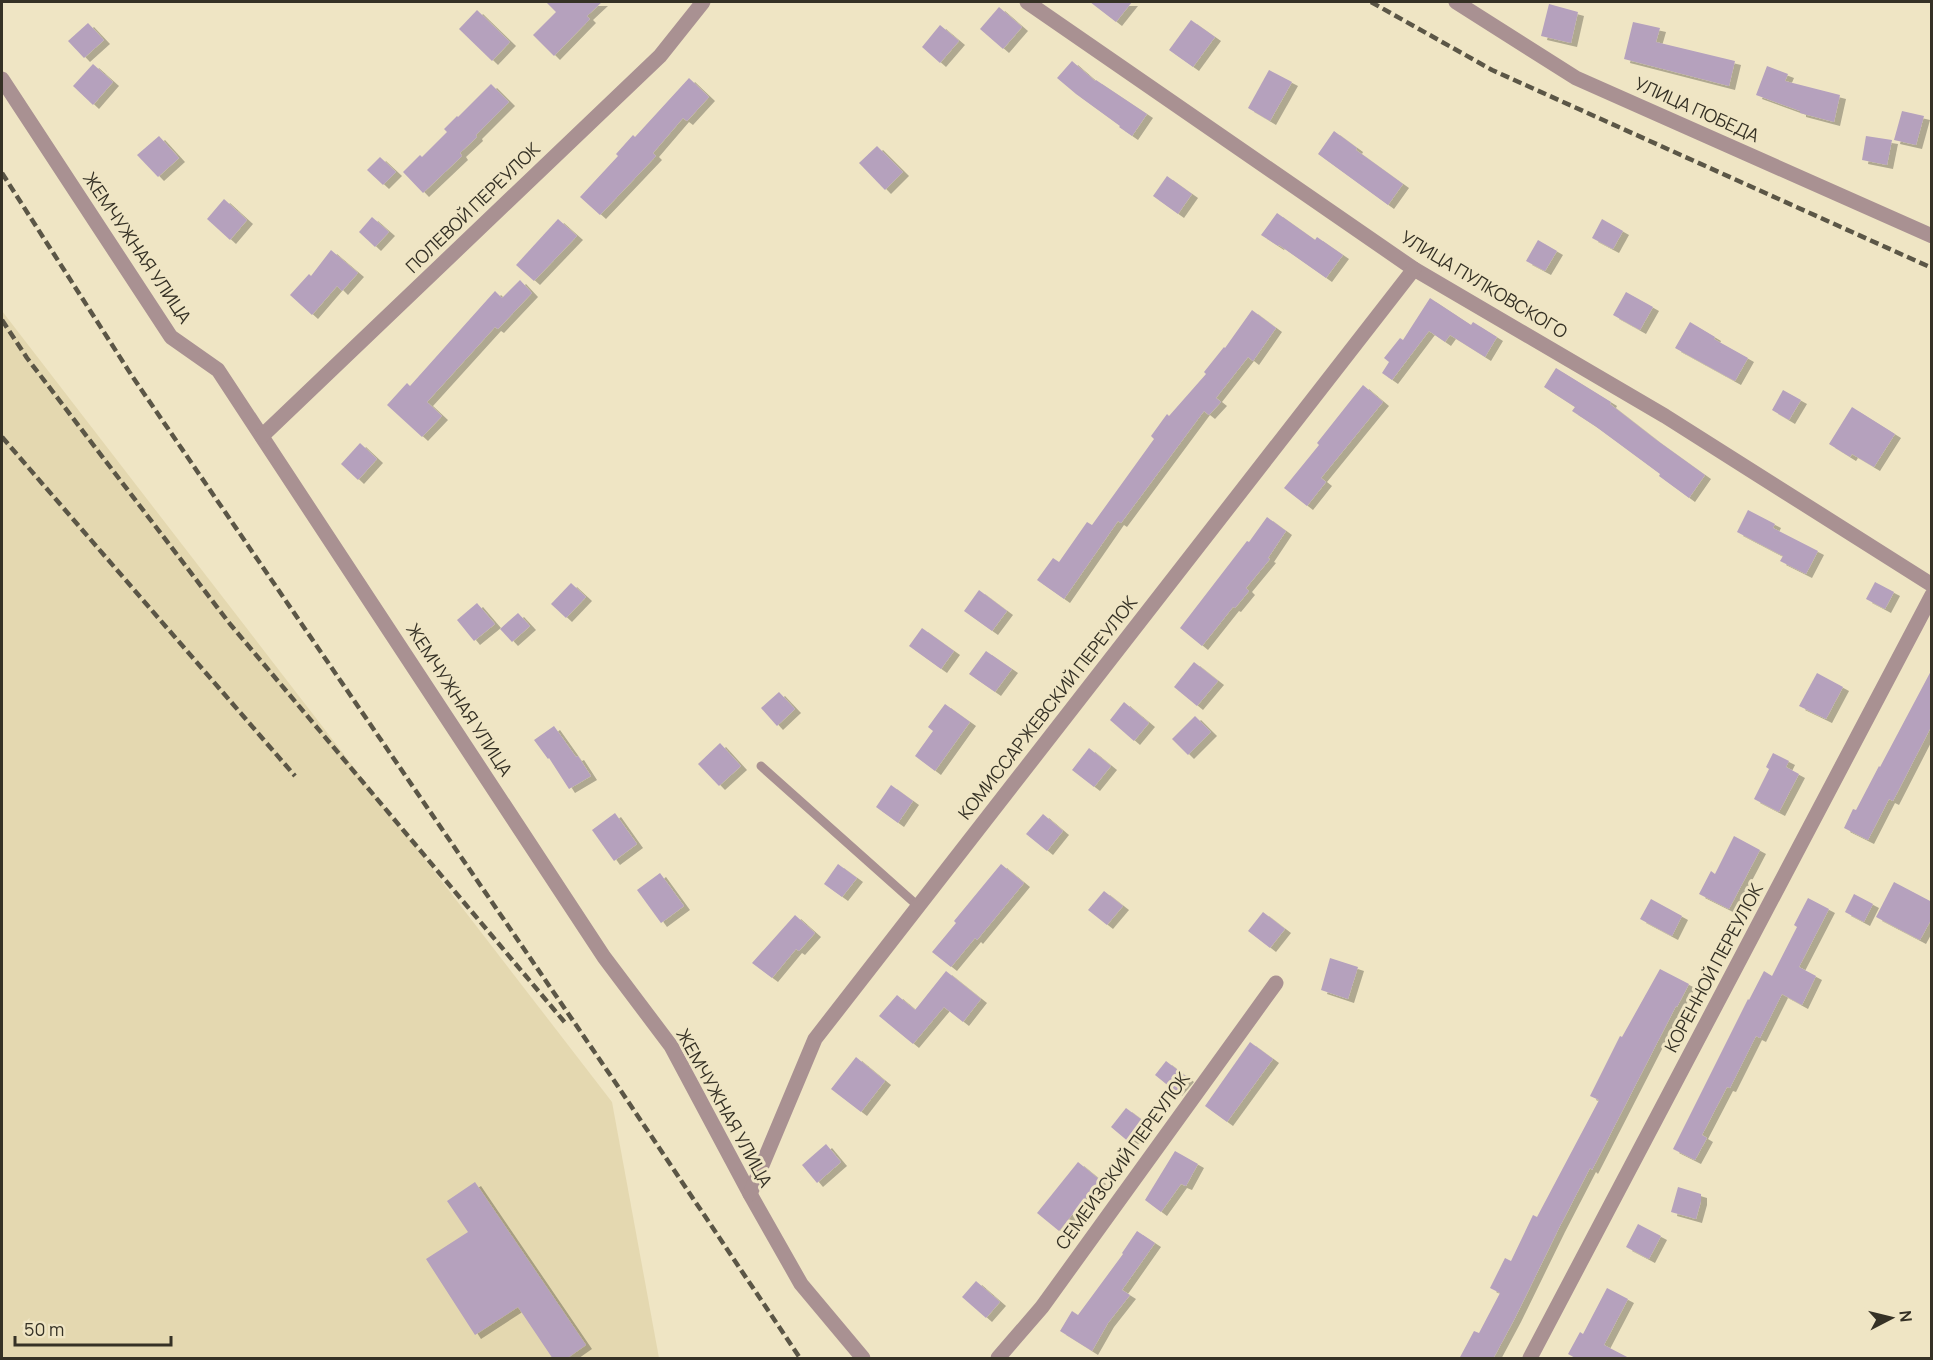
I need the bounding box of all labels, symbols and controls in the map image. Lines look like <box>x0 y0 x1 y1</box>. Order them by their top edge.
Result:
street label: УЛИЦА ПОБЕДА <box>1631 71 1764 148</box>
street label: ПОЛЕВОЙ ПЕРЕУЛОК <box>400 137 545 278</box>
street label: ЖЕМЧУЖНАЯ УЛИЦА <box>78 167 198 328</box>
street label: УЛИЦА ПУЛКОВСКОГО <box>1397 225 1572 343</box>
street label: КОМИССАРЖЕВСКИЙ ПЕРЕУЛОК <box>952 590 1142 824</box>
street label: ЖЕМЧУЖНАЯ УЛИЦА <box>401 618 519 781</box>
street label: КОРЕННОЙ ПЕРЕУЛОК <box>1658 879 1768 1056</box>
street label: ЖЕМЧУЖНАЯ УЛИЦА <box>671 1024 779 1192</box>
street label: СЕМЕИЗСКИЙ ПЕРЕУЛОК <box>1050 1067 1195 1254</box>
north arrow <box>1861 1288 1921 1348</box>
scale bar <box>15 1309 171 1347</box>
text: N <box>1894 1309 1918 1323</box>
text: 50 m <box>24 1317 64 1341</box>

